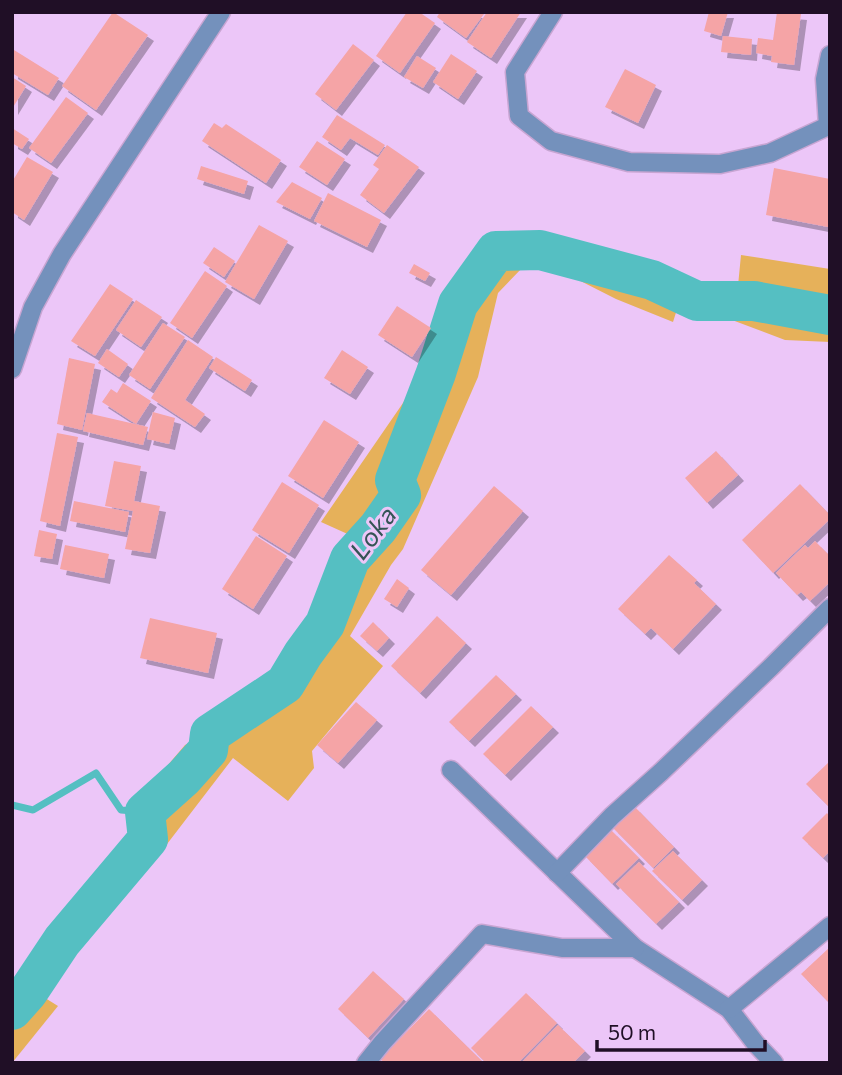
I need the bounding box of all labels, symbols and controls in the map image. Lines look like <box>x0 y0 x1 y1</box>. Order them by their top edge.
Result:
water label: Loka <box>342 499 402 565</box>
scale bar <box>597 1009 765 1052</box>
text: 50 m <box>608 1019 656 1044</box>

